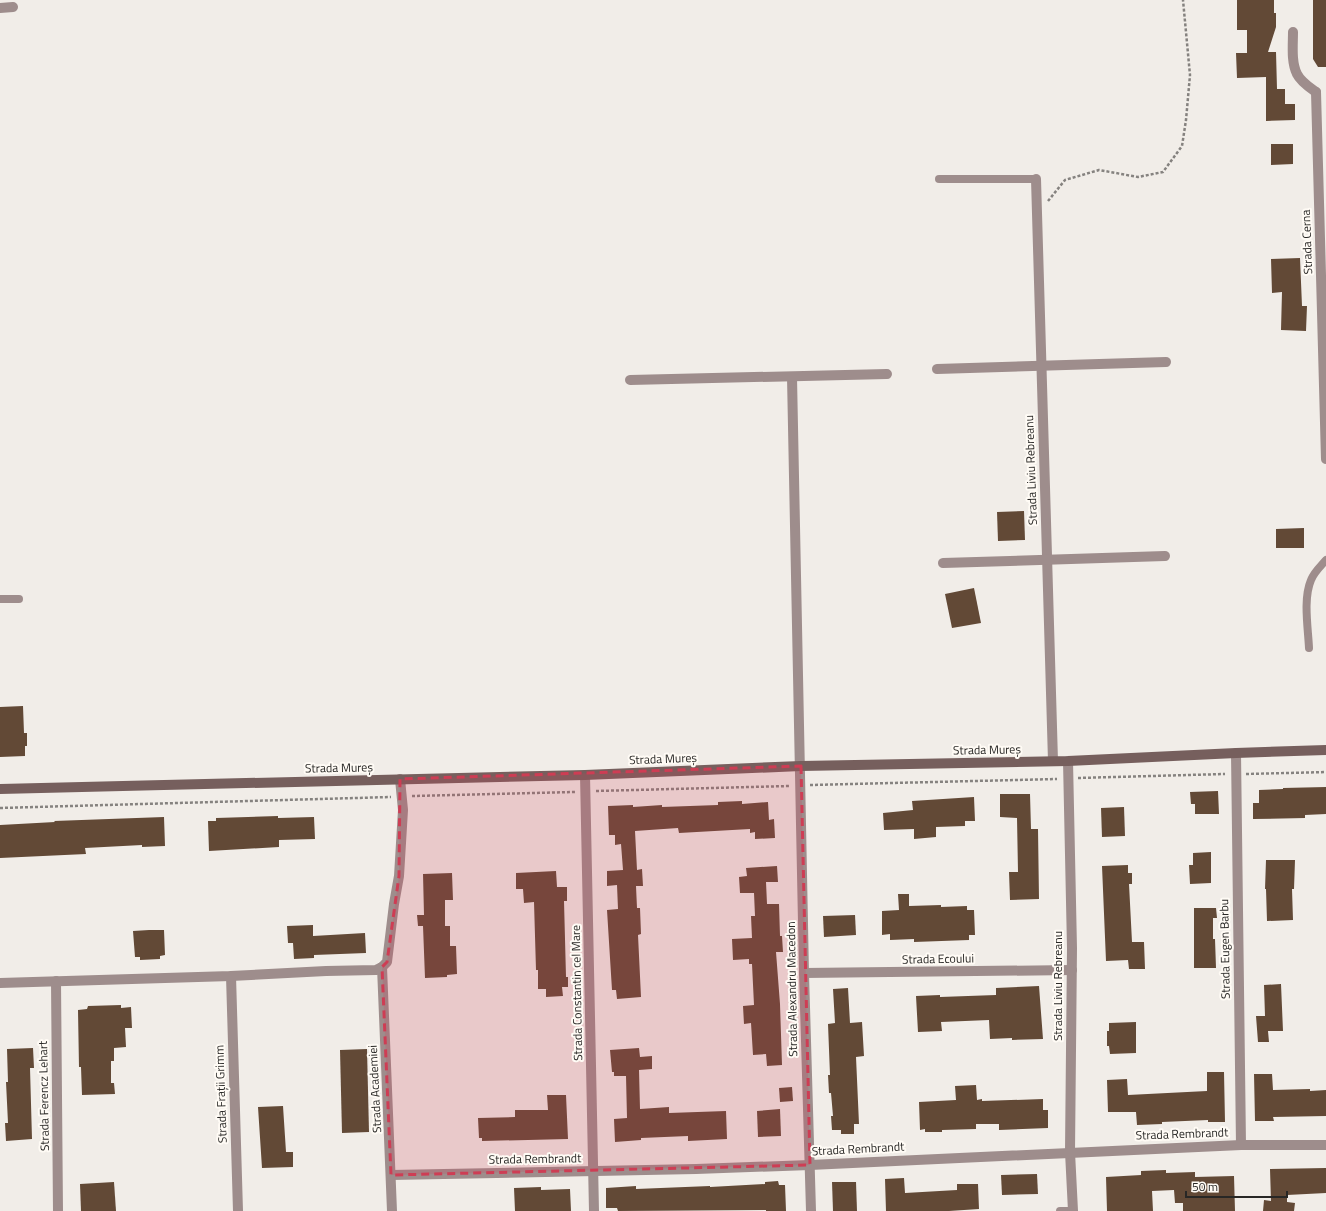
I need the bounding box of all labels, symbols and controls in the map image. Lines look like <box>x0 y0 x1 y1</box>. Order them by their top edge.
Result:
street label: Strada Cerna <box>1296 209 1317 275</box>
street label: Strada Liviu Rebreanu <box>1019 415 1042 525</box>
street label: Strada Mureș <box>953 739 1022 760</box>
street label: Strada Mureș <box>629 748 698 769</box>
street label: Strada Mureș <box>305 757 374 778</box>
street label: Strada Eugen Barbu <box>1214 899 1235 999</box>
street label: Strada Alexandru Macedon <box>781 921 802 1057</box>
street label: Strada Constantin cel Mare <box>566 925 587 1061</box>
street label: Strada Liviu Rebreanu <box>1048 931 1067 1041</box>
street label: Strada Ecoului <box>902 948 974 969</box>
street label: Strada Ferencz Lehart <box>33 1040 54 1151</box>
street label: Strada Frații Grimm <box>209 1045 232 1143</box>
street label: Strada Academiei <box>363 1045 386 1133</box>
street label: Strada Rembrandt <box>1135 1122 1229 1145</box>
street label: Strada Rembrandt <box>811 1137 906 1160</box>
street label: Strada Rembrandt <box>489 1148 582 1169</box>
scale bar <box>1186 1173 1287 1199</box>
text: 50 m <box>1192 1177 1218 1196</box>

